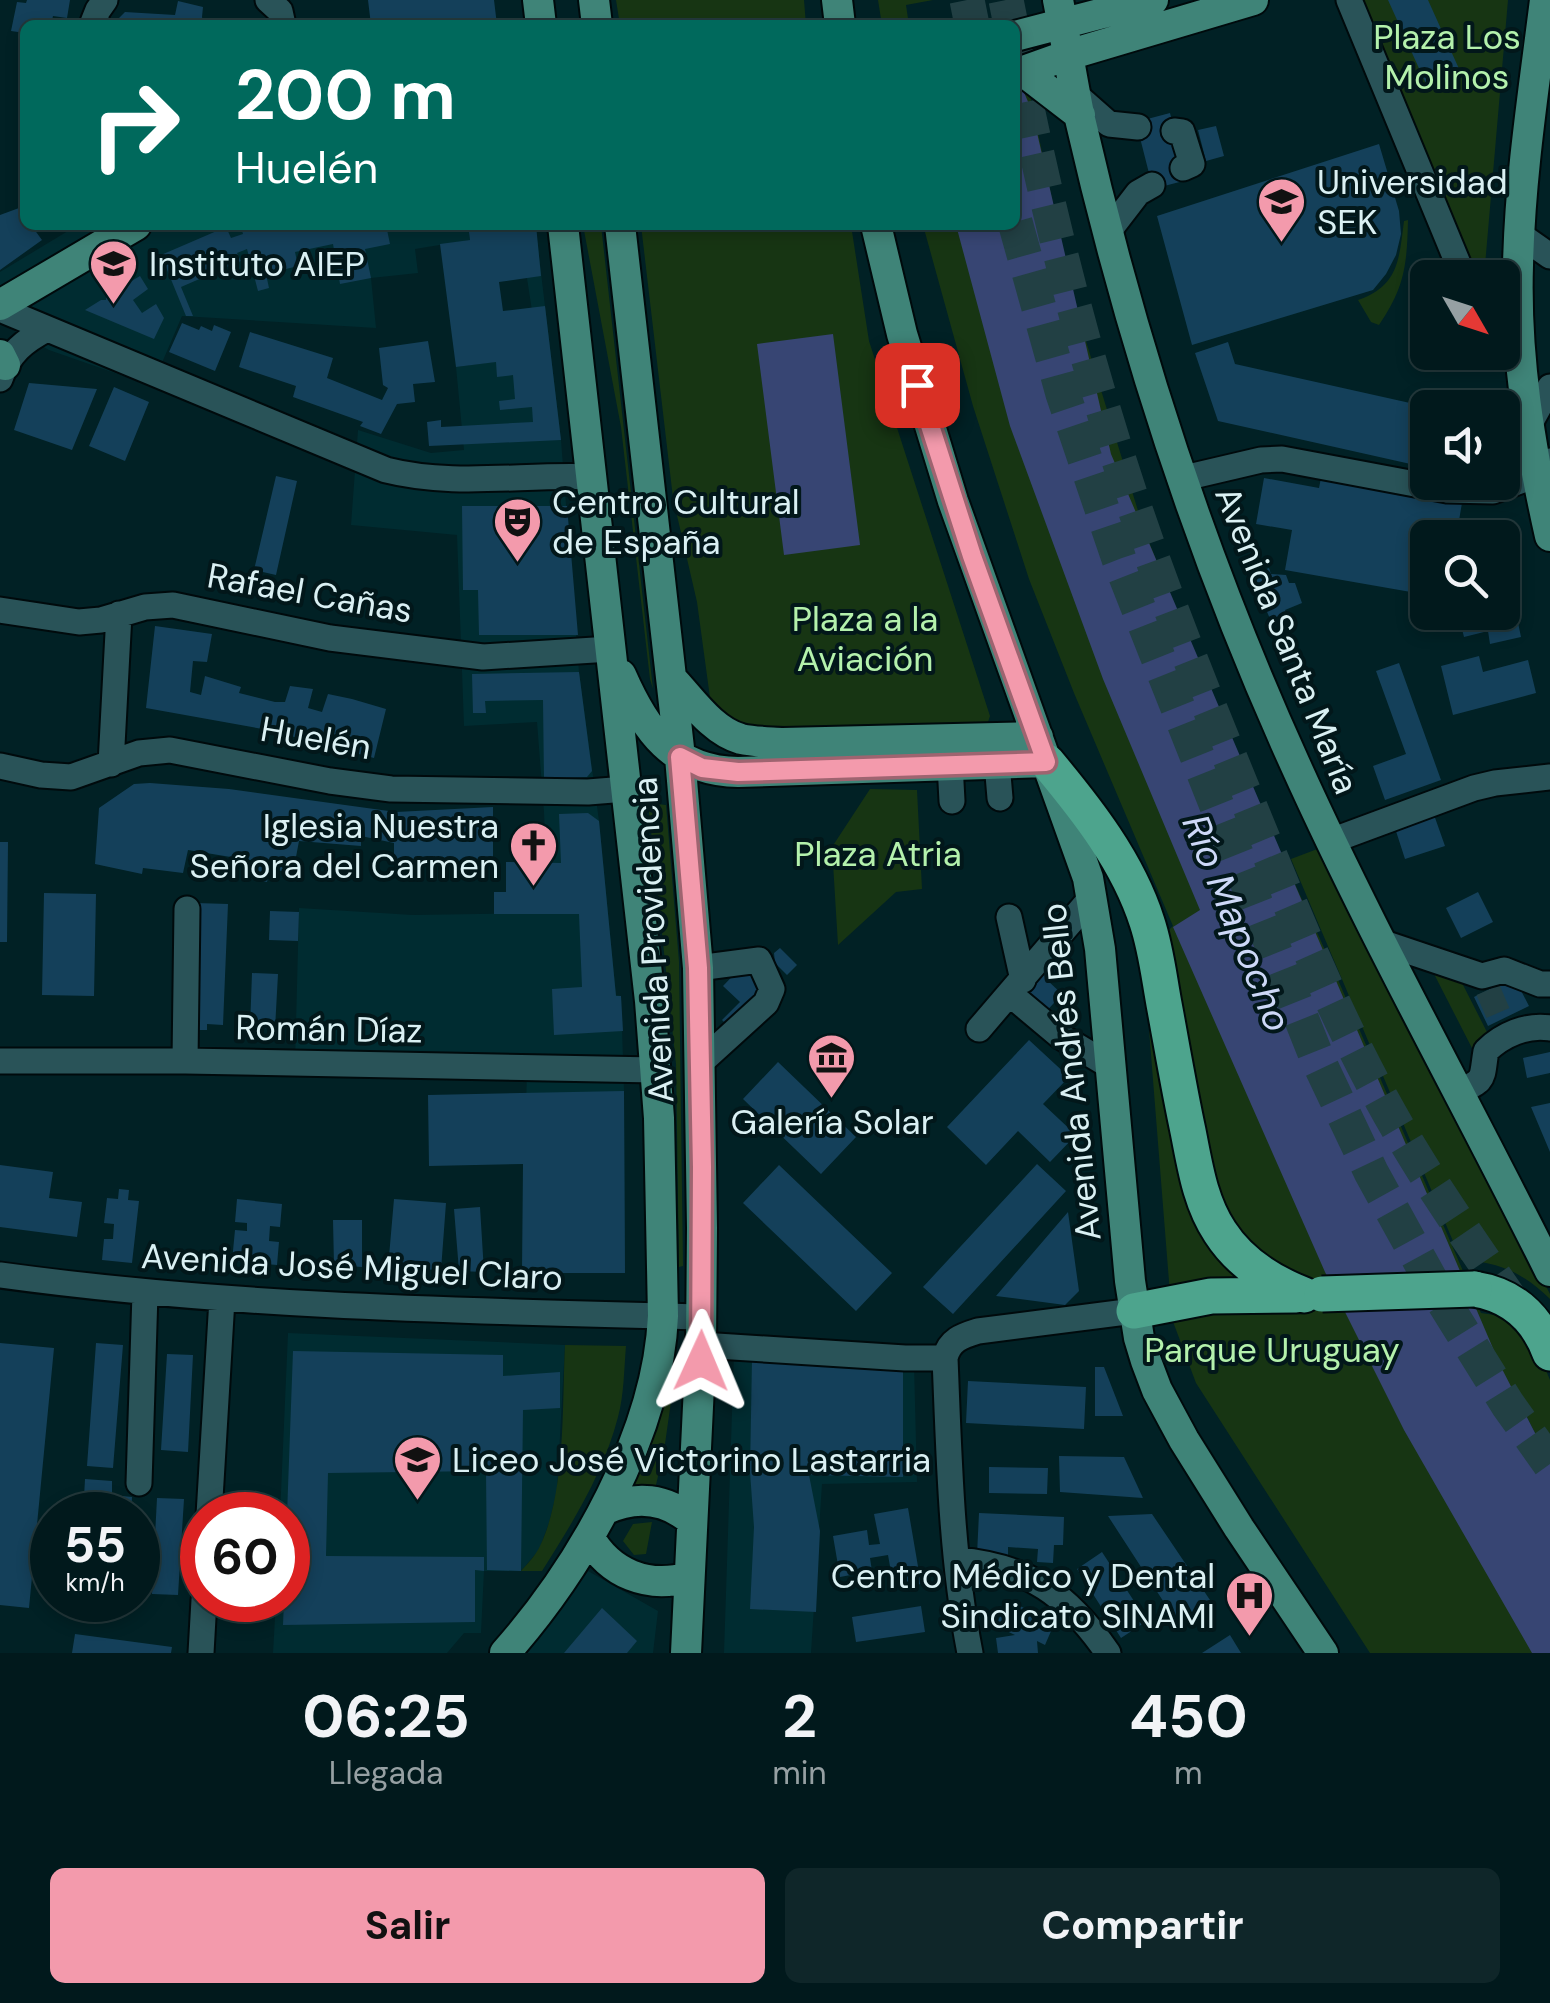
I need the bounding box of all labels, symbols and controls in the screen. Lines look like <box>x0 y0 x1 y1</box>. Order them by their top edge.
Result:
park label: Plaza Los Molinos <box>1373 14 1521 100</box>
text: 200 m <box>235 50 456 141</box>
icon: right <box>70 60 200 190</box>
text: Huelén <box>235 138 378 197</box>
place label: Universidad SEK <box>1317 159 1508 245</box>
school or university icon: Universidad SEK <box>1256 176 1308 244</box>
school or university icon: Instituto AIEP <box>88 238 140 306</box>
place label: Instituto AIEP <box>149 241 365 287</box>
north arrow <box>1410 260 1520 370</box>
map controls <box>1410 260 1520 630</box>
pin <box>875 343 960 428</box>
icon: arrive <box>890 358 945 413</box>
button: sound <box>1410 390 1520 500</box>
place label: Centro Cultural de España <box>552 479 800 565</box>
street label: Avenida Santa María <box>1204 480 1370 800</box>
theatre icon: Centro Cultural de España <box>491 496 543 564</box>
button: search <box>1410 520 1520 630</box>
street label: Rafael Cañas <box>204 552 416 634</box>
park label: Plaza a la Aviación <box>792 596 938 682</box>
street label: Huelén <box>257 706 375 770</box>
street label: Avenida Providencia <box>621 776 685 1104</box>
place label: Iglesia Nuestra Señora del Carmen <box>189 803 499 889</box>
water label: Río Mapocho <box>1171 807 1303 1039</box>
church icon: Iglesia Nuestra Señora del Carmen <box>508 820 560 888</box>
park label: Plaza Atria <box>794 831 962 877</box>
street label: Avenida Andrés Bello <box>1030 901 1112 1243</box>
street label: Román Díaz <box>235 1004 423 1054</box>
museum icon: Galería Solar <box>806 1032 858 1100</box>
place label: Galería Solar <box>730 1099 934 1145</box>
street label: Avenida José Miguel Claro <box>140 1233 564 1301</box>
position arrow <box>649 1309 753 1413</box>
park label: Parque Uruguay <box>1144 1327 1400 1373</box>
school or university icon: Liceo José Victorino Lastarria <box>391 1434 443 1502</box>
place label: Liceo José Victorino Lastarria <box>452 1437 931 1483</box>
speed limit sign: 60 <box>180 1492 310 1622</box>
text: 55 <box>64 1512 126 1578</box>
place label: Centro Médico y Dental Sindicato SINAMI <box>831 1553 1215 1639</box>
text: km/h <box>65 1566 125 1599</box>
hospital icon: Centro Médico y Dental Sindicato SINAMI <box>1224 1570 1276 1638</box>
text: 06:25 <box>302 1677 470 1756</box>
text: 2 <box>782 1677 817 1756</box>
text: 450 <box>1129 1677 1248 1756</box>
text: Llegada <box>329 1752 443 1794</box>
text: min <box>772 1752 827 1794</box>
text: m <box>1174 1752 1203 1794</box>
button: Salir <box>50 1868 765 1983</box>
button: Compartir <box>785 1868 1500 1983</box>

